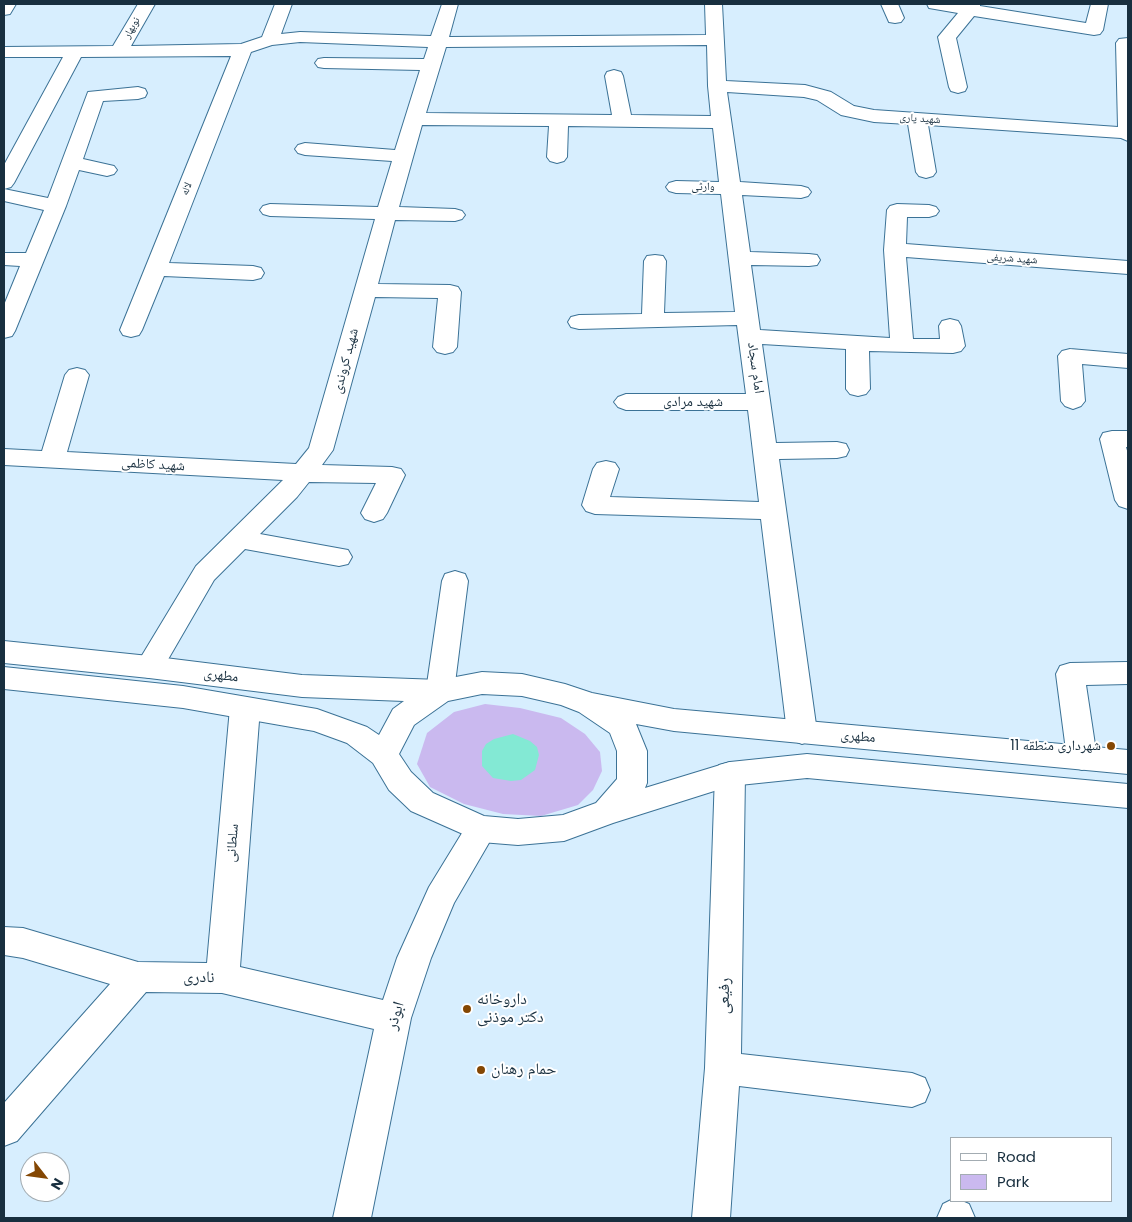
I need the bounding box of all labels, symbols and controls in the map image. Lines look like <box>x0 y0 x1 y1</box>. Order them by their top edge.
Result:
street label: نوبهار <box>121 15 143 41</box>
street label: شهید یاری <box>899 111 941 127</box>
street label: لاله <box>178 180 196 198</box>
street label: وارثی <box>691 180 715 194</box>
street label: شهید شریفی <box>986 251 1038 267</box>
street label: شهید کروندی <box>329 326 363 396</box>
street label: امام سجاد <box>743 341 767 395</box>
street label: شهید مرادی <box>663 394 723 410</box>
street label: شهید کاظمی <box>121 455 185 475</box>
street label: مطهری <box>203 666 239 686</box>
street label: مطهری <box>840 727 876 747</box>
place label: شهرداری منطقه 11 <box>1010 738 1101 754</box>
marker: شهرداری منطقه 11 <box>1105 740 1117 752</box>
street label: سلطانی <box>223 823 243 863</box>
street label: نادری <box>183 968 215 988</box>
street label: رفیعی <box>715 978 735 1014</box>
place label: داروخانه دکتر موذنی <box>477 990 544 1028</box>
street label: ابوذر <box>383 1000 409 1032</box>
marker: داروخانه دکتر موذنی <box>461 1003 473 1015</box>
place label: حمام رهنان <box>491 1060 556 1080</box>
marker: حمام رهنان <box>475 1064 487 1076</box>
legend <box>950 1137 1112 1202</box>
text: Road <box>997 1146 1036 1167</box>
north arrow <box>20 1152 70 1202</box>
text: Park <box>997 1171 1029 1192</box>
text: N <box>46 1174 68 1194</box>

